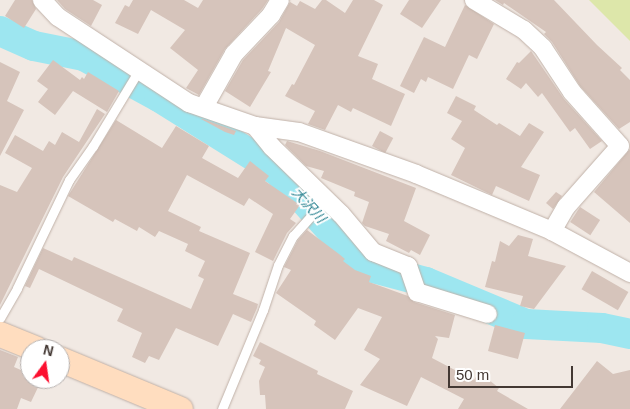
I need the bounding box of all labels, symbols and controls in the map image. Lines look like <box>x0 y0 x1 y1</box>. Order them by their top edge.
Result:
water label: 大沢川 <box>289 184 329 226</box>
north arrow <box>20 339 70 389</box>
text: N <box>42 341 55 359</box>
scale bar <box>450 356 575 388</box>
text: 50 m <box>456 366 489 383</box>

